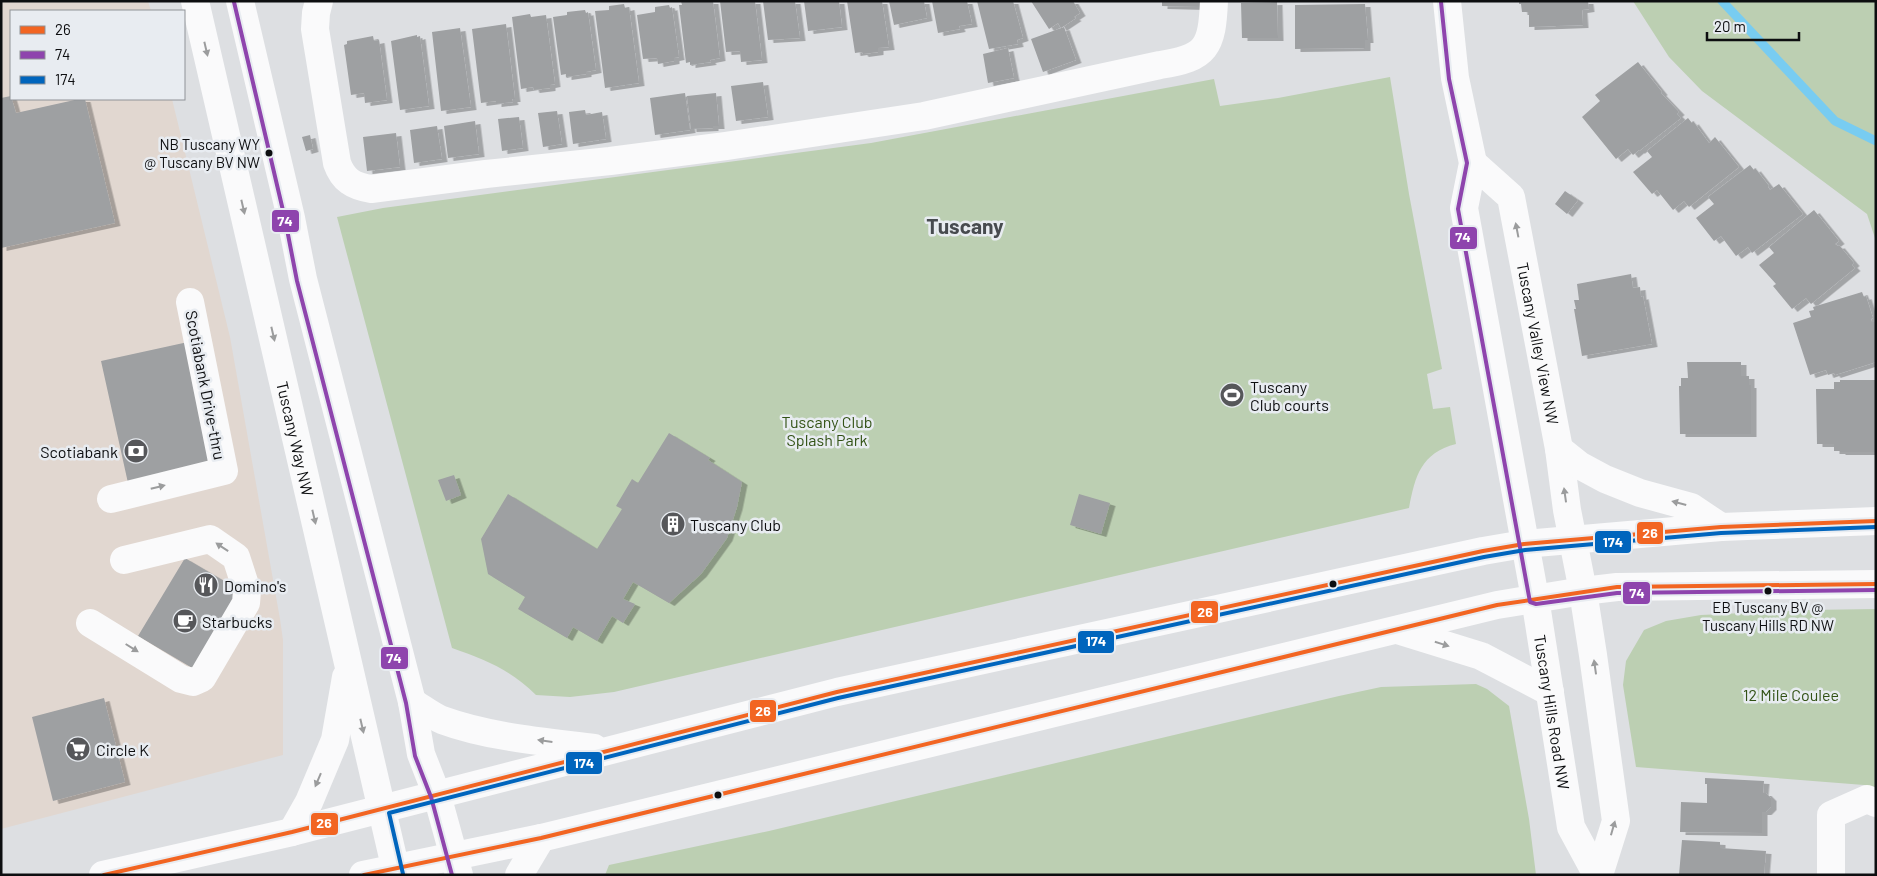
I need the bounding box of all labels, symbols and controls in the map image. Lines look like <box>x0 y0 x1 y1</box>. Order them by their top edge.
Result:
legend <box>10 10 185 100</box>
scale bar <box>1707 10 1800 42</box>
text: 20 m <box>1714 17 1746 35</box>
text: 26 <box>55 20 71 38</box>
one-way arrow <box>202 41 210 56</box>
text: 74 <box>55 45 70 63</box>
text: 174 <box>55 70 76 88</box>
place label: NB Tuscany WY @ Tuscany BV NW <box>144 135 260 171</box>
marker: NB Tuscany WY @ Tuscany BV NW <box>264 148 274 158</box>
one-way arrow <box>239 199 247 214</box>
line badge: 74 <box>271 209 300 233</box>
text: 74 <box>277 212 293 229</box>
district label: Tuscany <box>926 213 1004 238</box>
one-way arrow <box>1513 222 1521 237</box>
line badge: 74 <box>1449 226 1478 250</box>
text: 74 <box>1455 228 1471 245</box>
street label: Tuscany Valley View NW <box>1514 261 1564 426</box>
street label: Scotiabank Drive-thru <box>182 309 230 461</box>
one-way arrow <box>269 326 277 342</box>
place label: Tuscany Club courts <box>1250 377 1329 414</box>
street label: Tuscany Way NW <box>274 379 319 498</box>
sports icon: Tuscany Club courts <box>1219 382 1245 408</box>
park label: Tuscany Club Splash Park <box>782 412 872 449</box>
bank icon: Scotiabank <box>123 438 149 464</box>
place label: Scotiabank <box>40 442 118 461</box>
one-way arrow <box>151 483 166 491</box>
one-way arrow <box>1561 486 1569 502</box>
one-way arrow <box>1671 499 1686 507</box>
one-way arrow <box>310 509 318 524</box>
building icon: Tuscany Club <box>660 511 686 537</box>
place label: Tuscany Club <box>690 515 781 534</box>
line badge: 26 <box>1636 521 1664 545</box>
text: 26 <box>1642 524 1658 541</box>
line badge: 174 <box>1594 530 1632 554</box>
text: 174 <box>1603 533 1623 550</box>
one-way arrow <box>215 542 229 552</box>
restaurant icon: Domino's <box>193 572 219 598</box>
place label: Domino's <box>224 576 286 595</box>
unlabelled marker <box>1328 579 1338 589</box>
line badge: 74 <box>1622 581 1651 605</box>
text: 74 <box>1629 584 1645 601</box>
marker: EB Tuscany BV @ Tuscany Hills RD NW <box>1763 586 1773 596</box>
place label: EB Tuscany BV @ Tuscany Hills RD NW <box>1702 598 1834 634</box>
line badge: 26 <box>1190 600 1219 624</box>
text: 26 <box>1197 603 1213 620</box>
cafe icon: Starbucks <box>172 608 198 634</box>
place label: Starbucks <box>202 612 272 631</box>
line badge: 174 <box>1077 630 1115 654</box>
text: 174 <box>1086 632 1106 649</box>
street label: Tuscany Hills Road NW <box>1531 633 1574 791</box>
one-way arrow <box>1435 640 1450 648</box>
one-way arrow <box>125 644 138 653</box>
line badge: 74 <box>380 646 409 670</box>
text: 74 <box>386 649 402 666</box>
one-way arrow <box>1591 659 1599 675</box>
park label: 12 Mile Coulee <box>1743 685 1839 704</box>
line badge: 26 <box>749 699 777 723</box>
text: 26 <box>755 702 771 719</box>
one-way arrow <box>358 719 366 734</box>
supermarket icon: Circle K <box>65 736 91 762</box>
one-way arrow <box>536 737 552 745</box>
place label: Circle K <box>96 740 149 759</box>
line badge: 174 <box>565 751 603 775</box>
text: 174 <box>574 754 594 771</box>
one-way arrow <box>314 773 322 787</box>
unlabelled marker <box>713 790 723 800</box>
line badge: 26 <box>310 812 339 836</box>
text: 26 <box>316 814 332 831</box>
one-way arrow <box>1609 821 1617 836</box>

